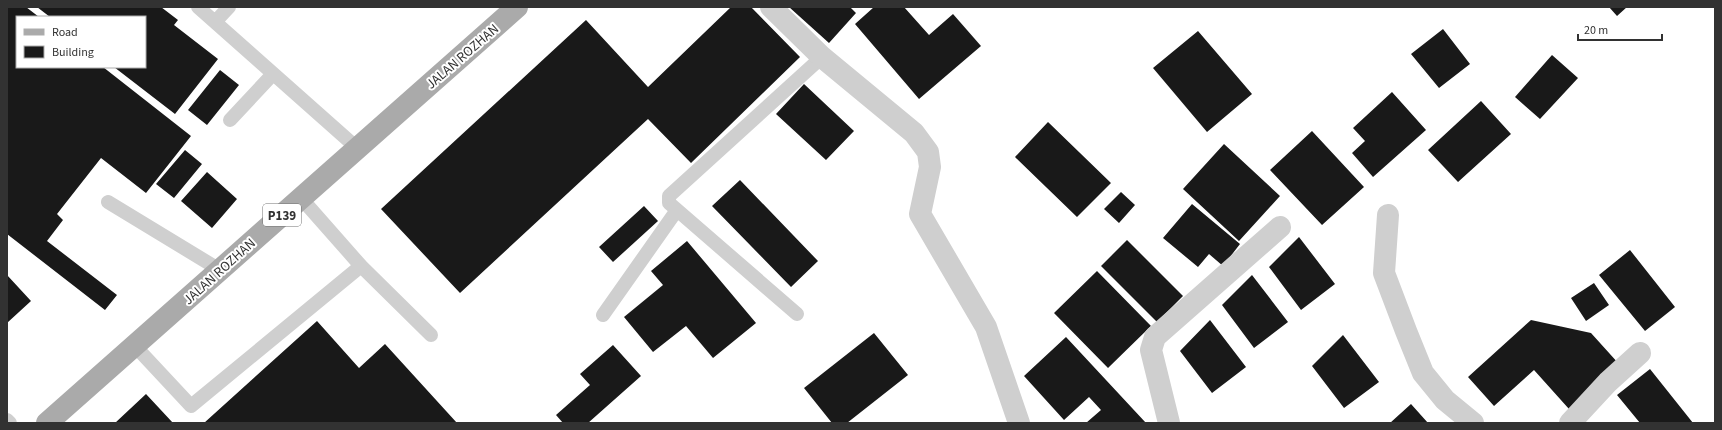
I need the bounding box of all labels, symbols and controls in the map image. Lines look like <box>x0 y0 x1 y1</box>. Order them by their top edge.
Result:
legend <box>16 16 146 68</box>
scale bar <box>1578 16 1662 42</box>
street label: JALAN ROZHAN <box>422 19 504 94</box>
text: 20 m <box>1584 22 1608 39</box>
text: Road <box>52 24 78 41</box>
text: Building <box>52 44 94 61</box>
road number: P139 <box>263 204 301 226</box>
street label: JALAN ROZHAN <box>179 234 260 310</box>

